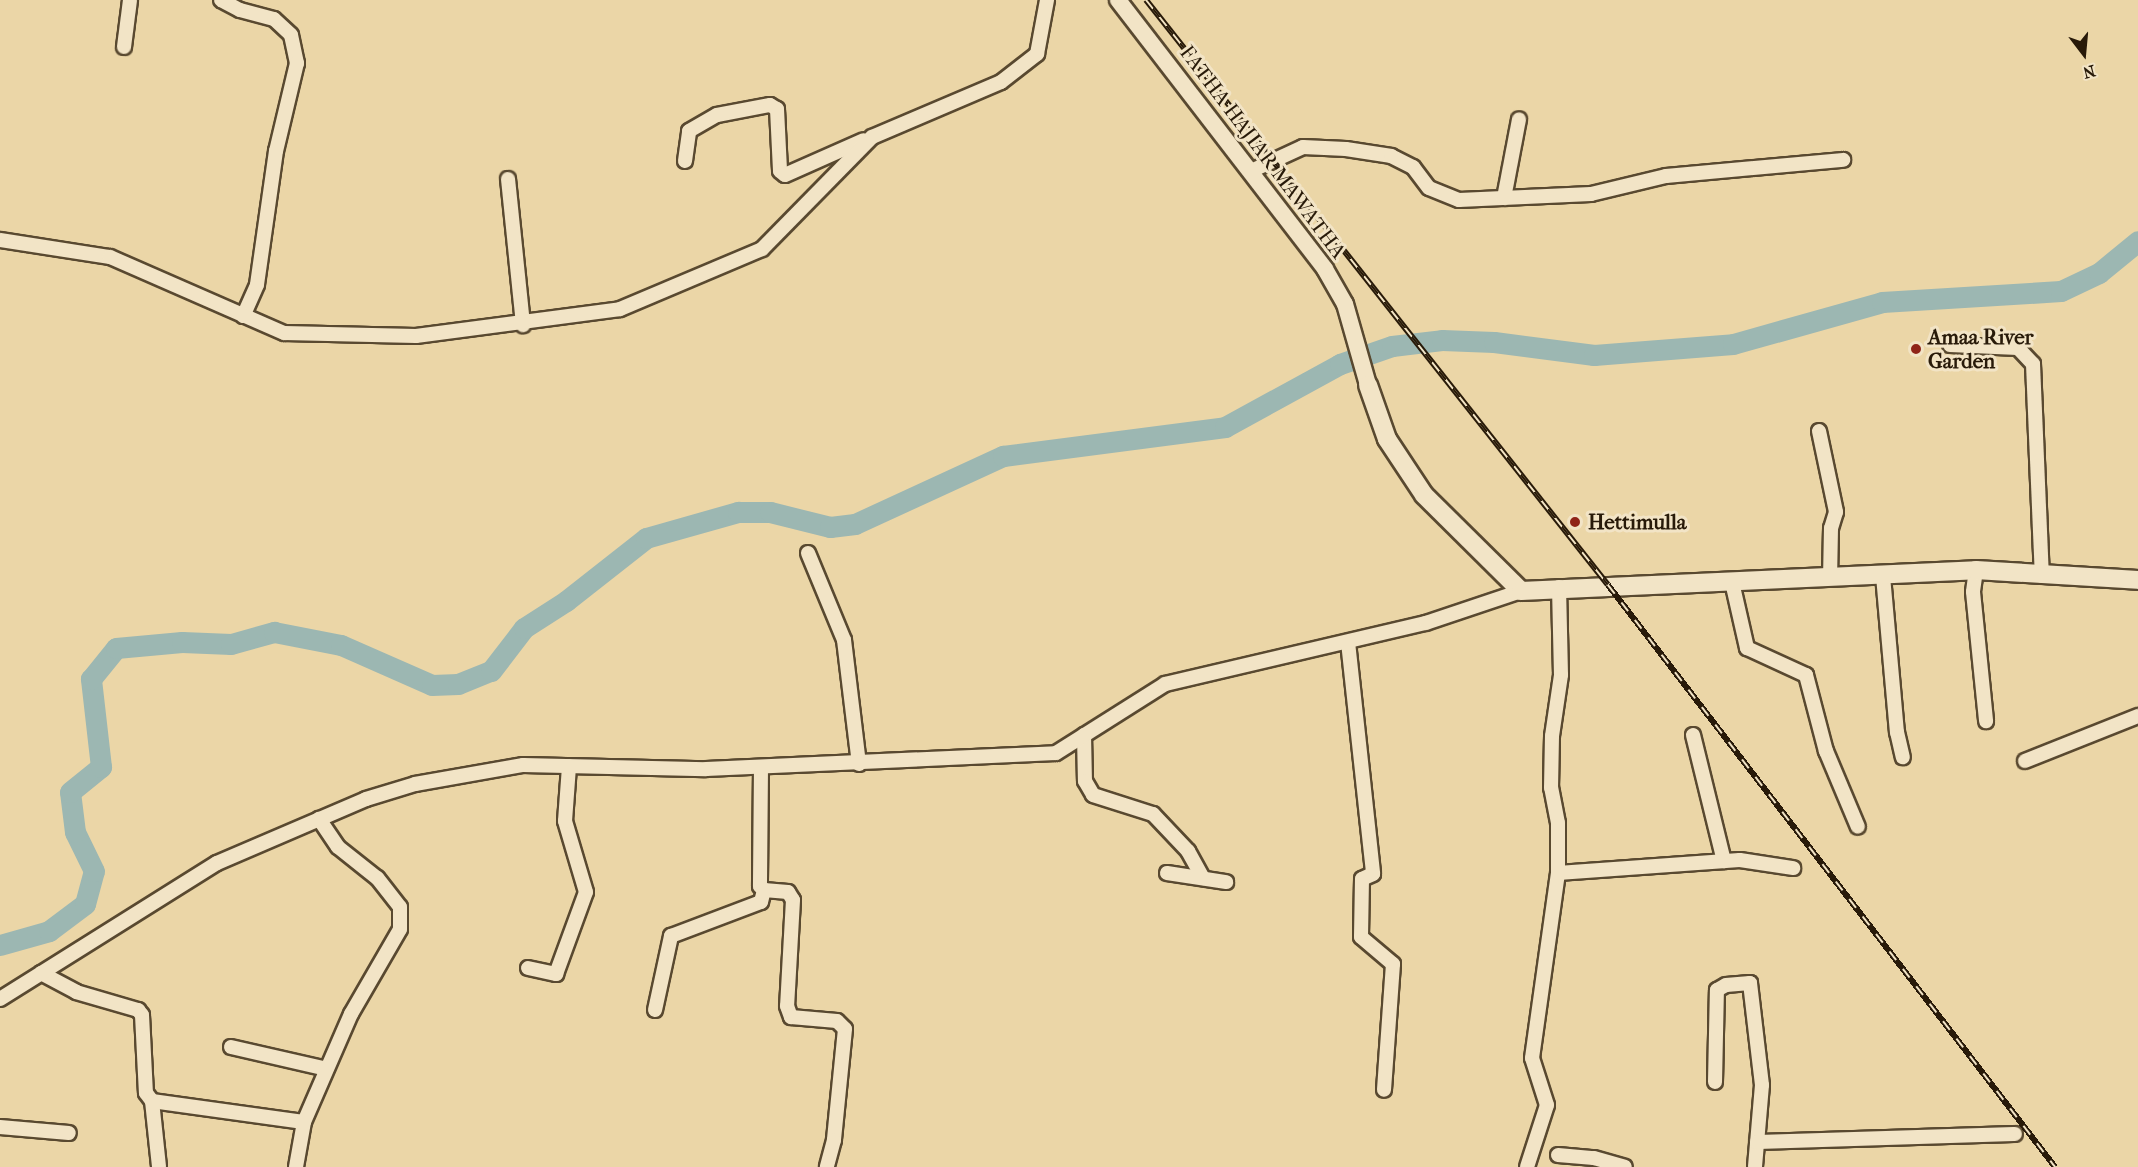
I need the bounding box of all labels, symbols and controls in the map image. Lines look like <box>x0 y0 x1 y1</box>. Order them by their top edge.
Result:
north arrow <box>2054 24 2114 84</box>
street label: FATHA HAJIAR MAWATHA <box>1175 40 1351 264</box>
text: N <box>2081 61 2098 83</box>
place label: Amaa River Garden <box>1928 324 2033 374</box>
marker: Amaa River Garden <box>1909 342 1923 356</box>
place label: Hettimulla <box>1588 509 1686 535</box>
marker: Hettimulla <box>1566 513 1584 531</box>

